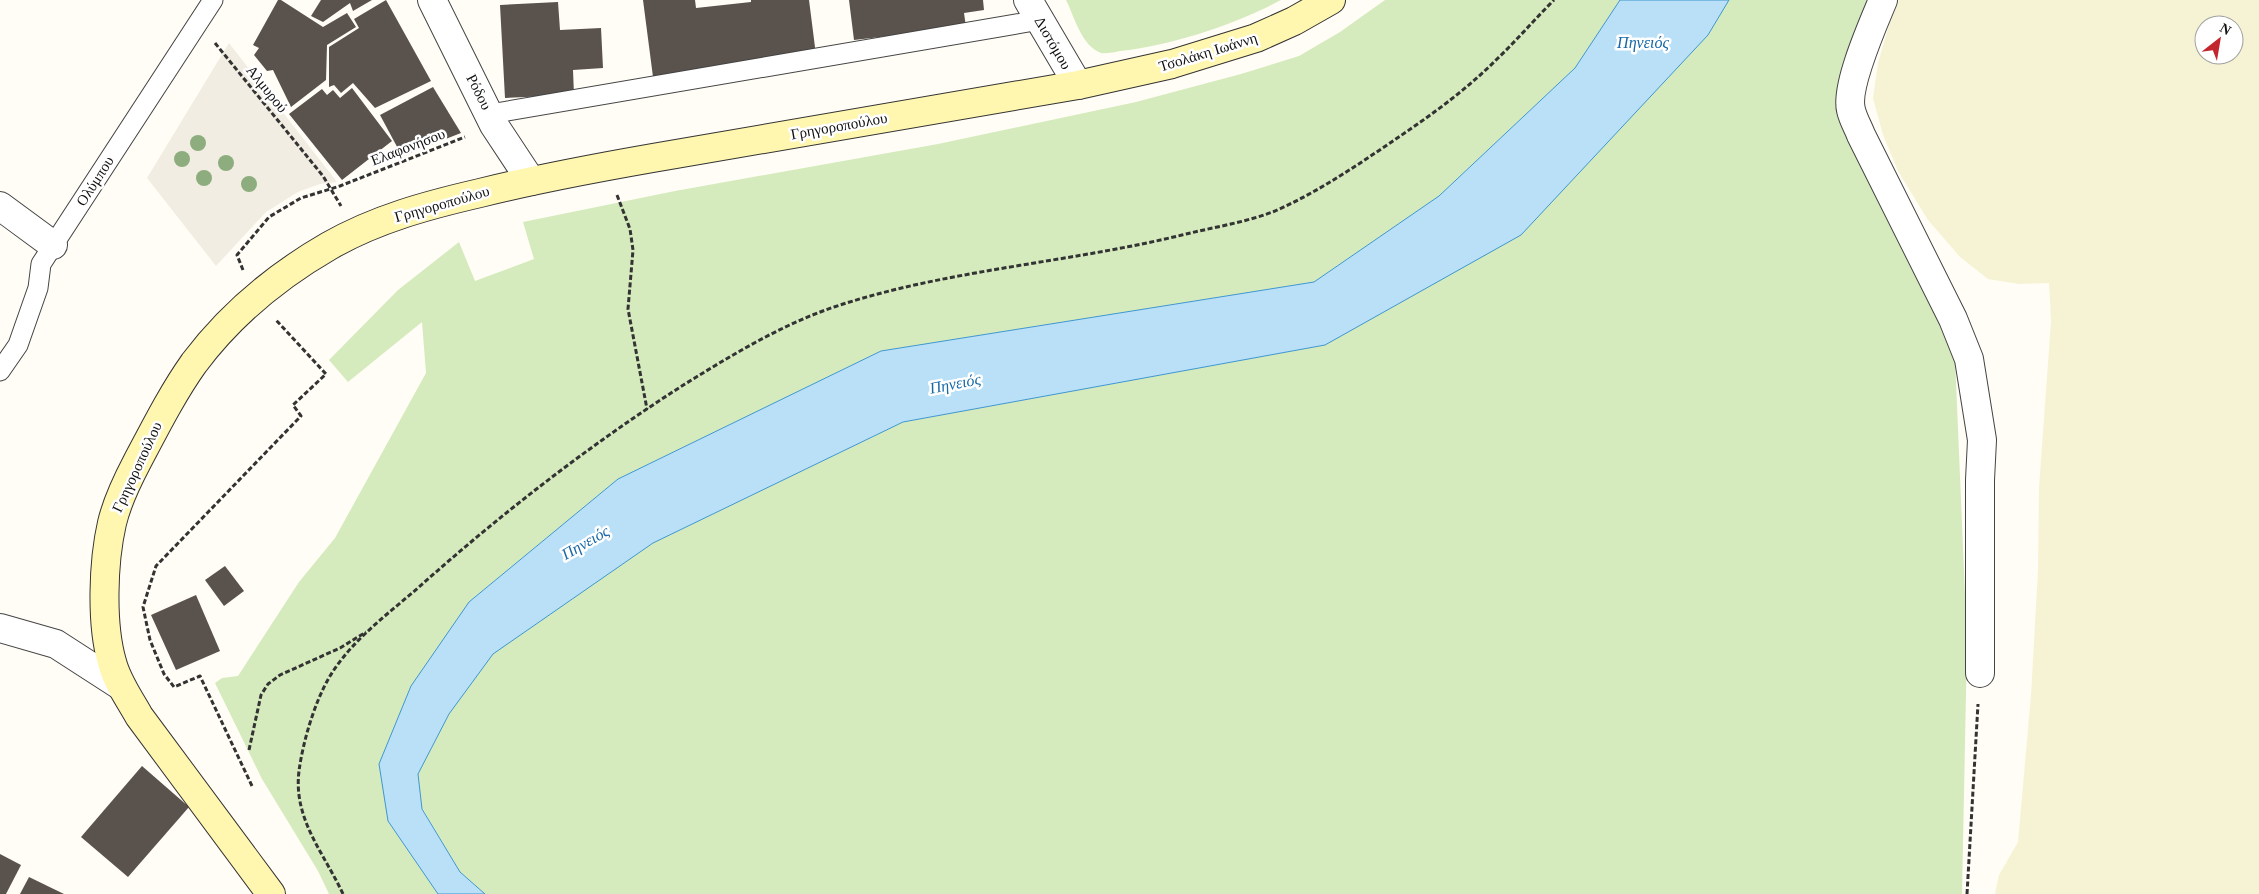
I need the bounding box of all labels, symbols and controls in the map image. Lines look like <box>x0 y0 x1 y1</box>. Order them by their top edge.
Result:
street label: Διστόμου <box>1032 14 1074 72</box>
north arrow <box>2194 15 2244 65</box>
text: N <box>2217 20 2234 38</box>
street label: Τσολάκη Ιωάννη <box>1157 29 1259 75</box>
water label: Πηνειός <box>1616 34 1669 52</box>
street label: Αλμυρού <box>243 62 291 116</box>
street label: Ρόδου <box>463 72 495 112</box>
street label: Γρηγοροπούλου <box>789 110 889 142</box>
street label: Ελαφονήσου <box>369 126 447 168</box>
street label: Ολύμπου <box>73 153 117 209</box>
street label: Γρηγοροπούλου <box>393 183 491 225</box>
water label: Πηνειός <box>927 370 983 398</box>
street label: Γρηγοροπούλου <box>109 419 165 515</box>
water label: Πηνειός <box>558 522 613 564</box>

